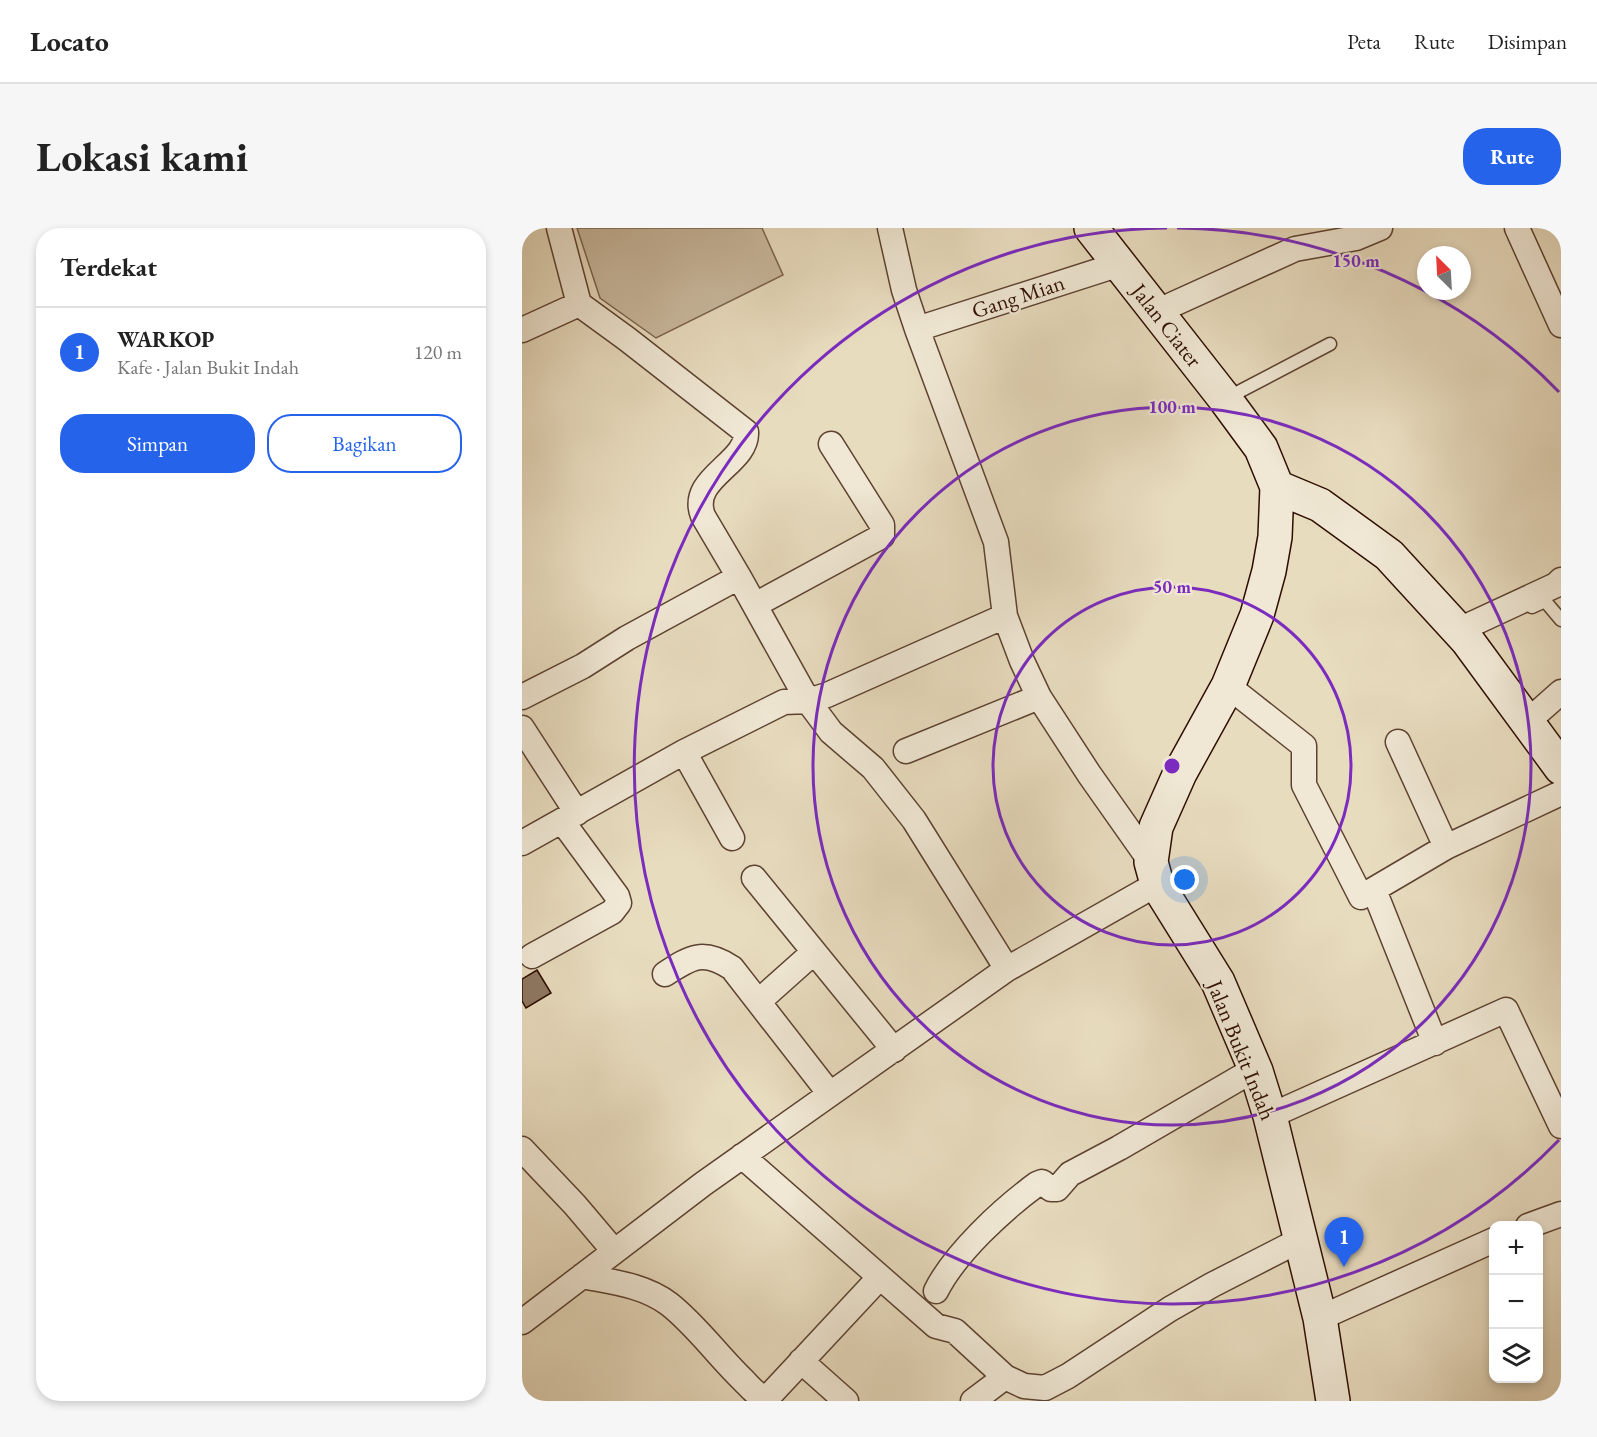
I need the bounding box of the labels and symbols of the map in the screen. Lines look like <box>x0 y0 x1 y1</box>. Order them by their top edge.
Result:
north arrow <box>1417 246 1471 300</box>
text: 150 m <box>1332 249 1380 272</box>
street label: Gang Mian <box>968 268 1069 325</box>
street label: Jalan Ciater <box>1123 276 1209 374</box>
text: 100 m <box>1148 395 1196 418</box>
text: 50 m <box>1153 575 1191 598</box>
centre of rings <box>1162 756 1182 776</box>
your location <box>1170 865 1199 894</box>
street label: Jalan Bukit Indah <box>1200 974 1283 1124</box>
pin: 1 <box>1324 1218 1364 1267</box>

